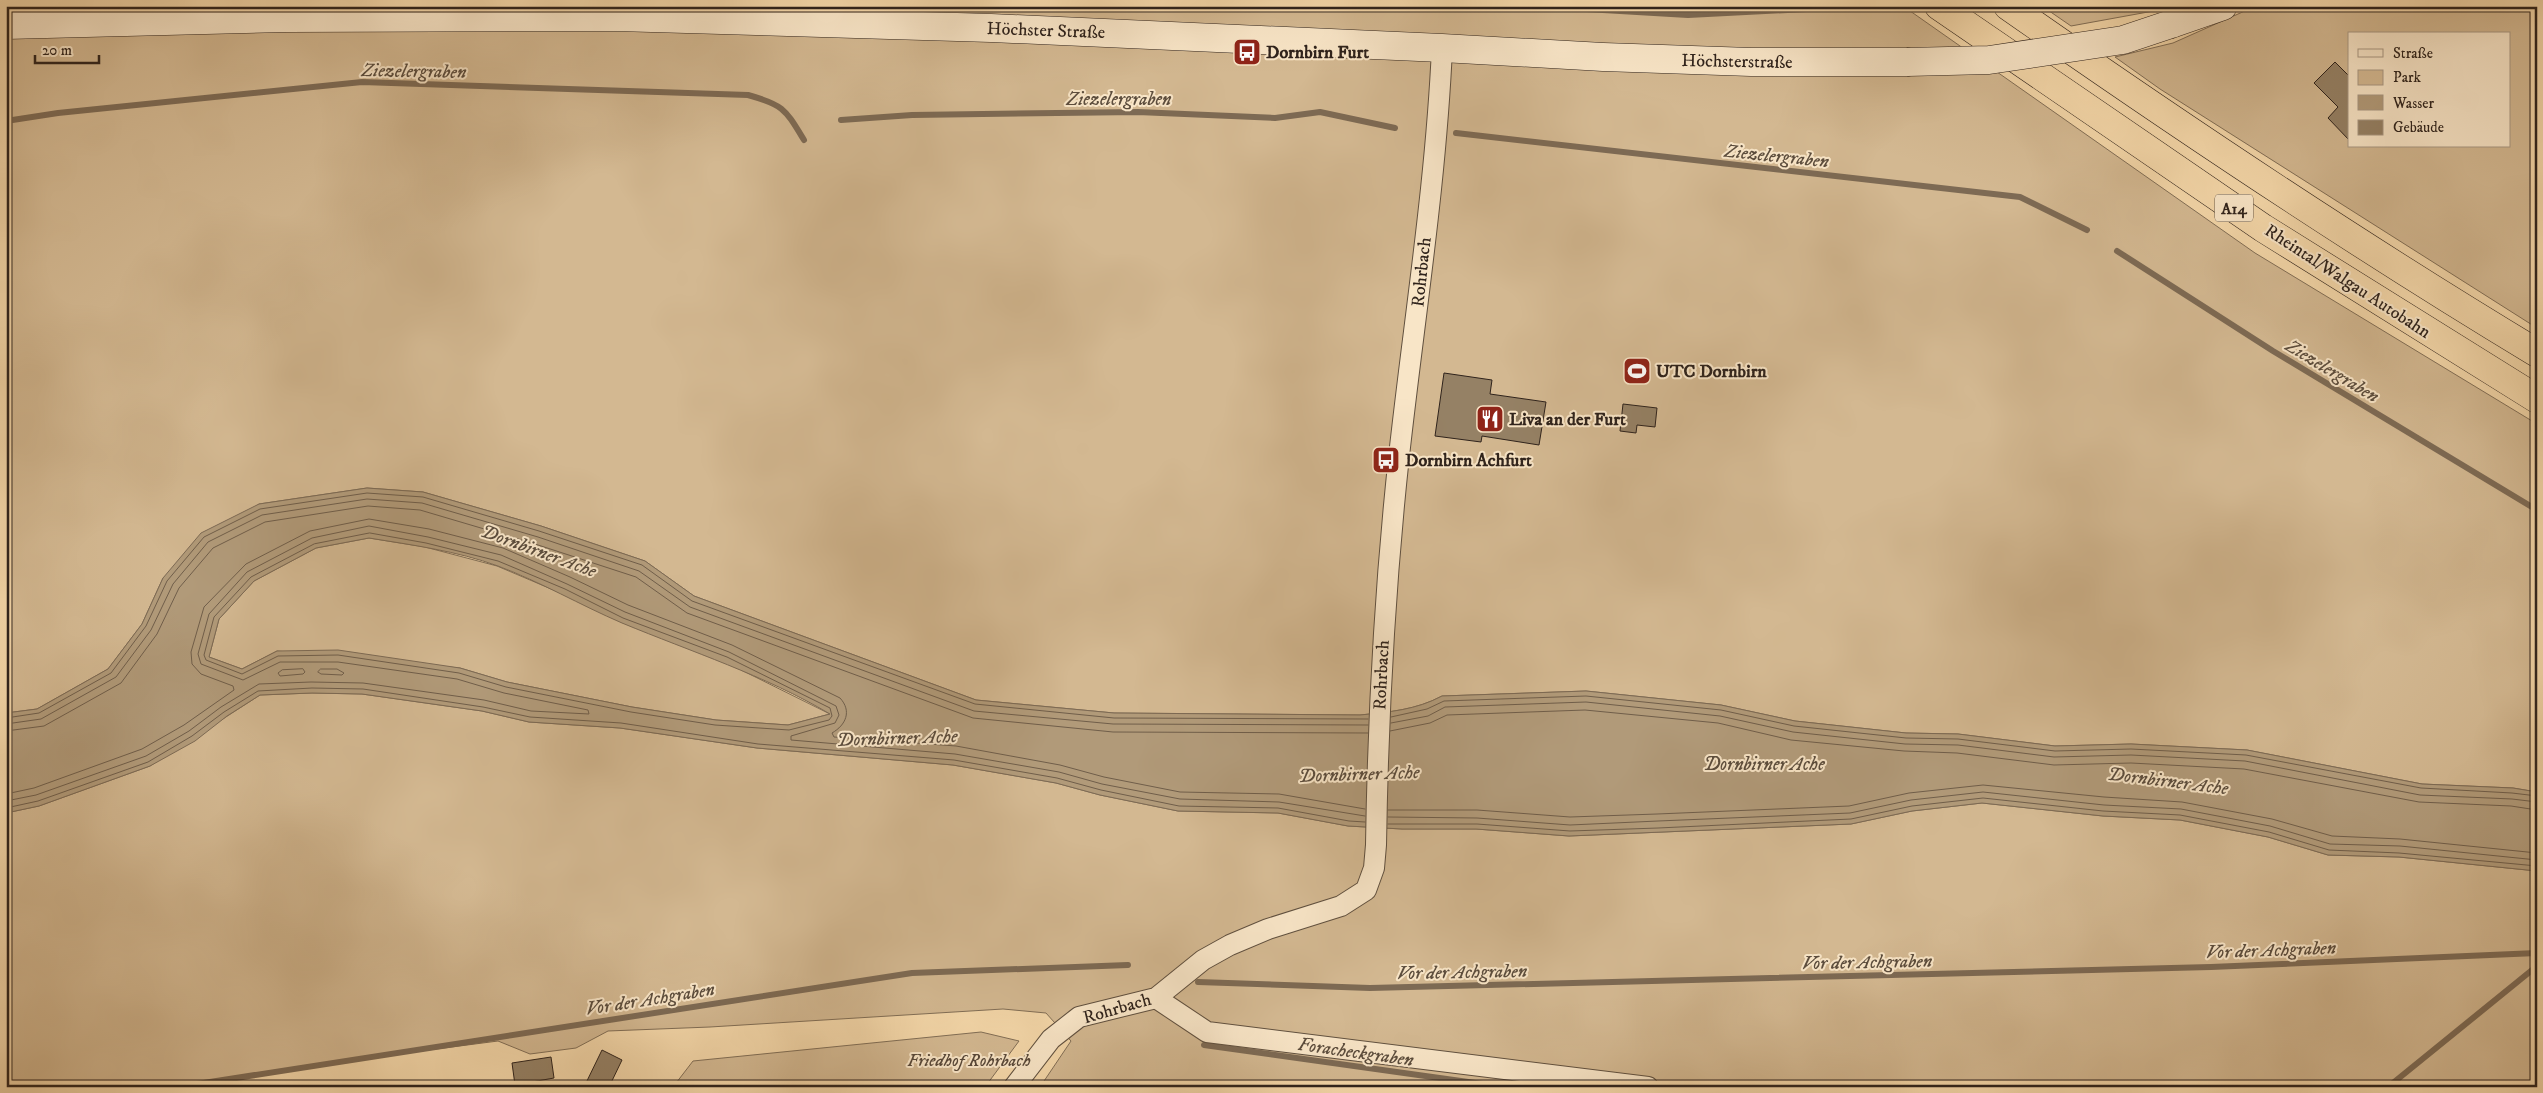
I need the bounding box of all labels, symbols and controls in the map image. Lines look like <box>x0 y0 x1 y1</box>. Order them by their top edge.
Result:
street label: Höchster Straße <box>986 18 1106 44</box>
scale bar <box>35 32 99 64</box>
legend <box>2348 32 2510 148</box>
bus stop icon: Dornbirn Furt <box>1232 37 1262 67</box>
text: 20 m <box>42 41 72 60</box>
place label: Dornbirn Furt <box>1266 42 1369 64</box>
text: Straße <box>2393 44 2433 63</box>
street label: Höchsterstraße <box>1681 50 1793 74</box>
water label: Ziezelergraben <box>360 59 467 84</box>
text: Park <box>2393 68 2422 87</box>
water label: Ziezelergraben <box>1066 88 1172 111</box>
text: Wasser <box>2392 94 2434 113</box>
text: Gebäude <box>2393 118 2444 137</box>
water label: Ziezelergraben <box>1722 139 1831 173</box>
road number: A14 <box>2215 194 2253 222</box>
street label: Rheintal/Walgau Autobahn <box>2260 220 2435 344</box>
street label: Rohrbach <box>1407 236 1437 308</box>
water label: Ziezelergraben <box>2280 334 2383 408</box>
sports icon: UTC Dornbirn <box>1622 356 1652 386</box>
place label: UTC Dornbirn <box>1656 361 1767 383</box>
restaurant icon: Liva an der Furt <box>1475 404 1505 434</box>
place label: Liva an der Furt <box>1509 409 1626 431</box>
bus stop icon: Dornbirn Achfurt <box>1371 445 1401 475</box>
place label: Dornbirn Achfurt <box>1405 450 1532 472</box>
water label: Dornbirner Ache <box>478 520 600 583</box>
street label: Rohrbach <box>1369 639 1395 711</box>
water label: Dornbirner Ache <box>836 725 959 752</box>
water label: Dornbirner Ache <box>1703 753 1825 776</box>
water label: Dornbirner Ache <box>1298 761 1421 788</box>
water label: Dornbirner Ache <box>2106 763 2230 800</box>
water label: Vor der Achgraben <box>2205 937 2337 964</box>
water label: Vor der Achgraben <box>1802 950 1933 975</box>
water label: Vor der Achgraben <box>1397 960 1528 985</box>
water label: Vor der Achgraben <box>584 978 717 1021</box>
street label: Rohrbach <box>1081 989 1154 1029</box>
water label: Foracheckgraben <box>1296 1033 1416 1072</box>
park label: Friedhof Rohrbach <box>907 1050 1031 1072</box>

